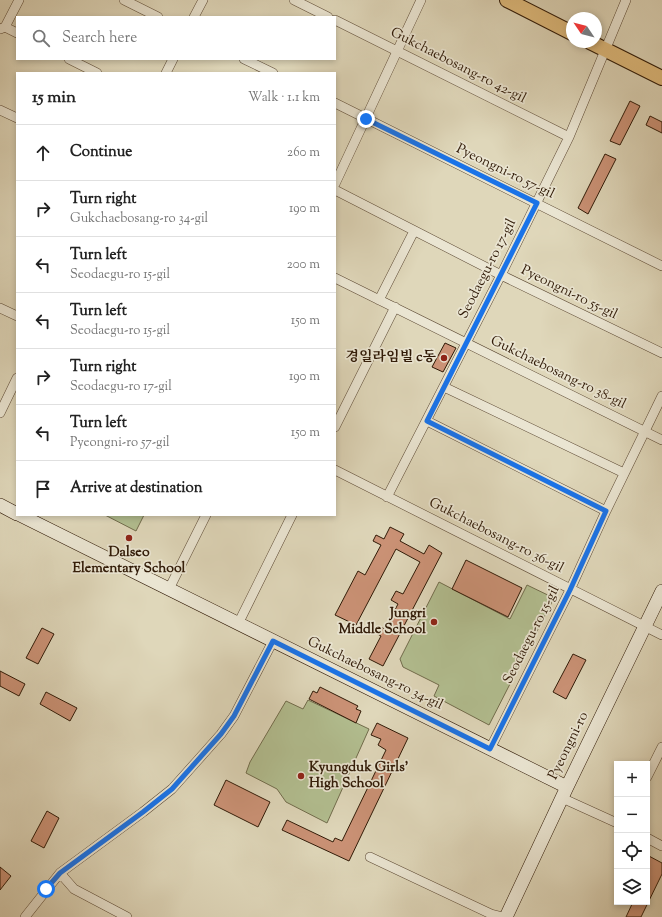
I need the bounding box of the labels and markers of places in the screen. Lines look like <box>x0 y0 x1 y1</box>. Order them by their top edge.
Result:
place label: 경일라임빌 c동 <box>346 348 436 368</box>
marker: 경일라임빌 c동 <box>439 353 449 363</box>
marker: Dalseo Elementary School <box>124 533 134 543</box>
place label: Dalseo Elementary School <box>73 543 186 579</box>
place label: Jungri Middle School <box>338 604 426 640</box>
marker: Jungri Middle School <box>429 617 439 627</box>
place label: Kyungduk Girls' High School <box>309 758 408 794</box>
marker: Kyungduk Girls' High School <box>296 771 306 781</box>

